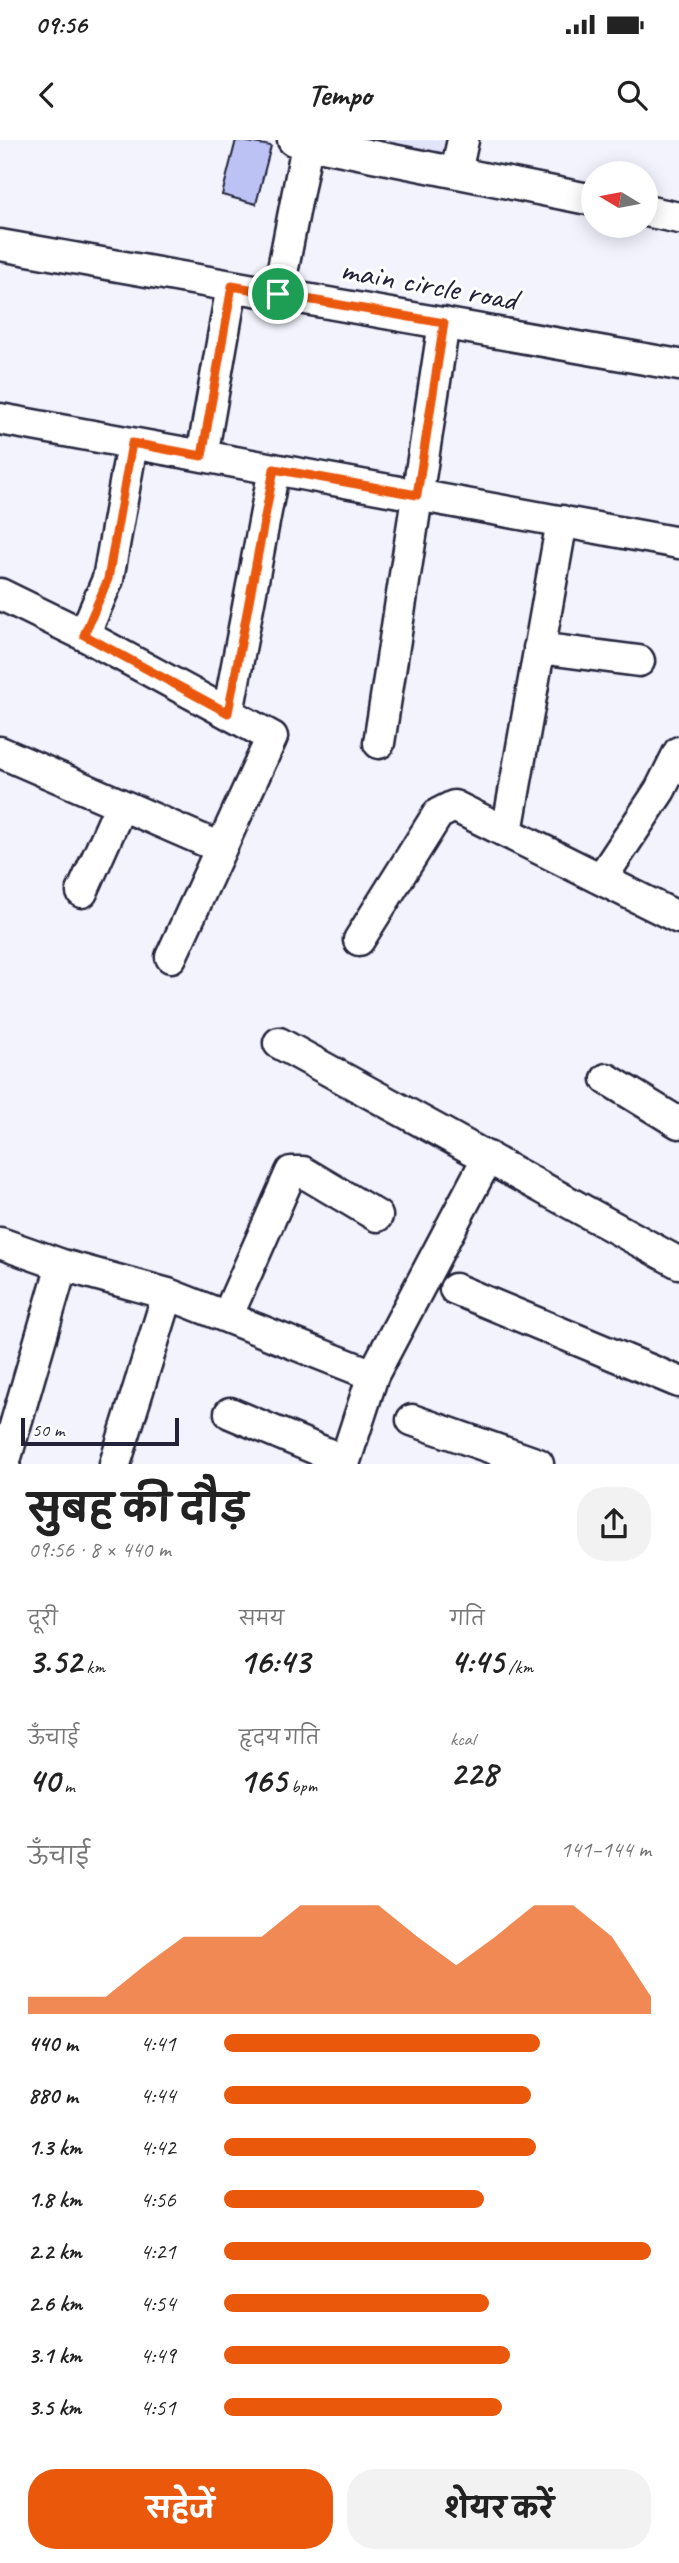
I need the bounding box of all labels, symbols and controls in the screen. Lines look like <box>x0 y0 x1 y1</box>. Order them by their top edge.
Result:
text: 09:56 <box>35 8 87 41</box>
text: Tempo <box>307 74 372 115</box>
icon: back <box>28 76 66 114</box>
icon: search <box>613 76 651 114</box>
north arrow <box>581 161 658 238</box>
map controls <box>581 161 658 238</box>
street label: main circle road <box>337 248 525 321</box>
pin <box>248 264 308 324</box>
icon: arrive <box>259 275 297 313</box>
scale bar <box>21 1415 178 1447</box>
text: 50 m <box>32 1418 64 1442</box>
text: सुबह की दौड़ <box>28 1485 248 1532</box>
button: share <box>577 1487 651 1561</box>
text: 09:56 · 8 × 440 m <box>28 1535 171 1564</box>
text: दूरी <box>28 1607 58 1631</box>
text: समय <box>239 1607 284 1631</box>
text: गति <box>450 1607 485 1631</box>
text: 3.52 <box>28 1639 82 1684</box>
text: 16:43 <box>239 1639 310 1684</box>
text: 4:45 <box>450 1639 504 1684</box>
text: km <box>82 1655 105 1679</box>
text: /km <box>504 1655 533 1679</box>
text: ऊँचाई <box>28 1726 79 1750</box>
text: हृदय गति <box>239 1726 319 1750</box>
text: kcal <box>450 1727 475 1751</box>
text: 228 <box>450 1751 497 1796</box>
text: 40 <box>28 1758 60 1803</box>
text: 165 <box>239 1758 286 1803</box>
text: m <box>60 1774 75 1798</box>
text: bpm <box>286 1774 317 1798</box>
text: 141–144 m <box>560 1835 651 1864</box>
text: ऊँचाई <box>28 1842 90 1871</box>
text: 440 m <box>28 2029 78 2058</box>
text: 4:41 <box>140 2029 176 2058</box>
text: 880 m <box>28 2081 78 2110</box>
text: 4:44 <box>140 2081 176 2110</box>
text: 1.3 km <box>28 2133 82 2162</box>
text: 4:42 <box>140 2133 176 2162</box>
text: 1.8 km <box>28 2185 82 2214</box>
text: 4:56 <box>140 2185 176 2214</box>
text: 2.2 km <box>28 2237 82 2266</box>
text: 4:21 <box>140 2237 176 2266</box>
text: 2.6 km <box>28 2289 82 2318</box>
text: 4:54 <box>140 2289 176 2318</box>
text: 3.1 km <box>28 2341 82 2370</box>
text: 4:49 <box>140 2341 176 2370</box>
text: 3.5 km <box>28 2393 81 2422</box>
text: 4:51 <box>140 2393 176 2422</box>
button: सहेजें <box>28 2469 333 2549</box>
button: शेयर करें <box>347 2469 651 2549</box>

